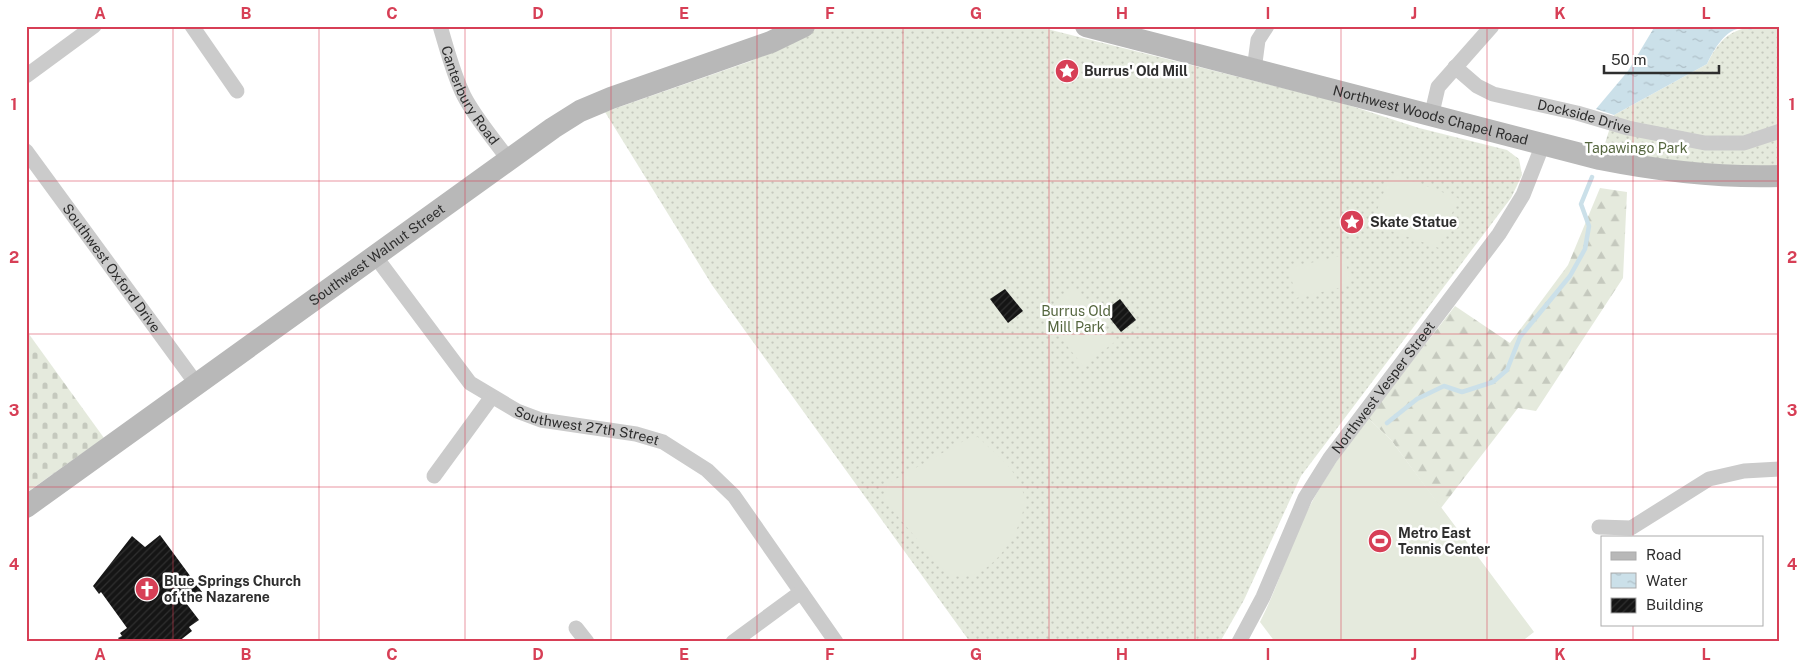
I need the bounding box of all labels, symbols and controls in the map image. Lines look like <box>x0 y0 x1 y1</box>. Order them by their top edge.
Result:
text: A <box>94 4 106 23</box>
text: B <box>241 4 252 23</box>
text: C <box>386 4 398 23</box>
text: D <box>532 4 544 23</box>
text: E <box>679 4 689 23</box>
text: F <box>825 4 835 23</box>
text: G <box>970 4 982 23</box>
text: H <box>1116 4 1128 23</box>
text: I <box>1266 4 1270 23</box>
text: J <box>1411 4 1417 23</box>
text: K <box>1554 4 1566 23</box>
text: L <box>1701 4 1711 23</box>
scale bar <box>1604 42 1718 74</box>
street label: Canterbury Road <box>438 44 502 148</box>
text: 50 m <box>1611 51 1646 68</box>
place icon: Burrus' Old Mill <box>1054 58 1080 84</box>
place label: Burrus' Old Mill <box>1084 63 1188 79</box>
street label: Northwest Woods Chapel Road <box>1331 82 1530 148</box>
text: 1 <box>11 95 17 114</box>
text: 1 <box>1789 95 1795 114</box>
street label: Dockside Drive <box>1536 96 1633 137</box>
park label: Tapawingo Park <box>1584 140 1688 156</box>
street label: Southwest Oxford Drive <box>59 201 164 335</box>
street label: Southwest Walnut Street <box>306 201 448 309</box>
place icon: Skate Statue <box>1339 209 1365 235</box>
place label: Skate Statue <box>1370 214 1457 230</box>
text: 2 <box>9 248 19 267</box>
text: 2 <box>1787 248 1797 267</box>
park label: Burrus Old Mill Park <box>1041 303 1111 335</box>
street label: Northwest Vesper Street <box>1328 318 1438 457</box>
text: 3 <box>9 401 19 420</box>
text: 3 <box>1787 401 1797 420</box>
street label: Southwest 27th Street <box>512 403 661 448</box>
place label: Metro East Tennis Center <box>1398 525 1490 557</box>
sports icon: Metro East Tennis Center <box>1367 528 1393 554</box>
legend <box>1601 536 1764 626</box>
text: Road <box>1646 546 1682 563</box>
text: 4 <box>9 555 20 574</box>
text: 4 <box>1787 555 1798 574</box>
text: Water <box>1646 572 1688 589</box>
place label: Blue Springs Church of the Nazarene <box>164 573 301 605</box>
church icon: Blue Springs Church of the Nazarene <box>134 576 160 602</box>
text: Building <box>1646 596 1704 613</box>
text: A <box>94 645 106 664</box>
text: B <box>241 645 252 664</box>
text: C <box>386 645 398 664</box>
text: D <box>532 645 544 664</box>
text: E <box>679 645 689 664</box>
text: F <box>825 645 835 664</box>
text: G <box>970 645 982 664</box>
text: H <box>1116 645 1128 664</box>
text: I <box>1266 645 1270 664</box>
text: J <box>1411 645 1417 664</box>
text: K <box>1554 645 1566 664</box>
text: L <box>1701 645 1711 664</box>

